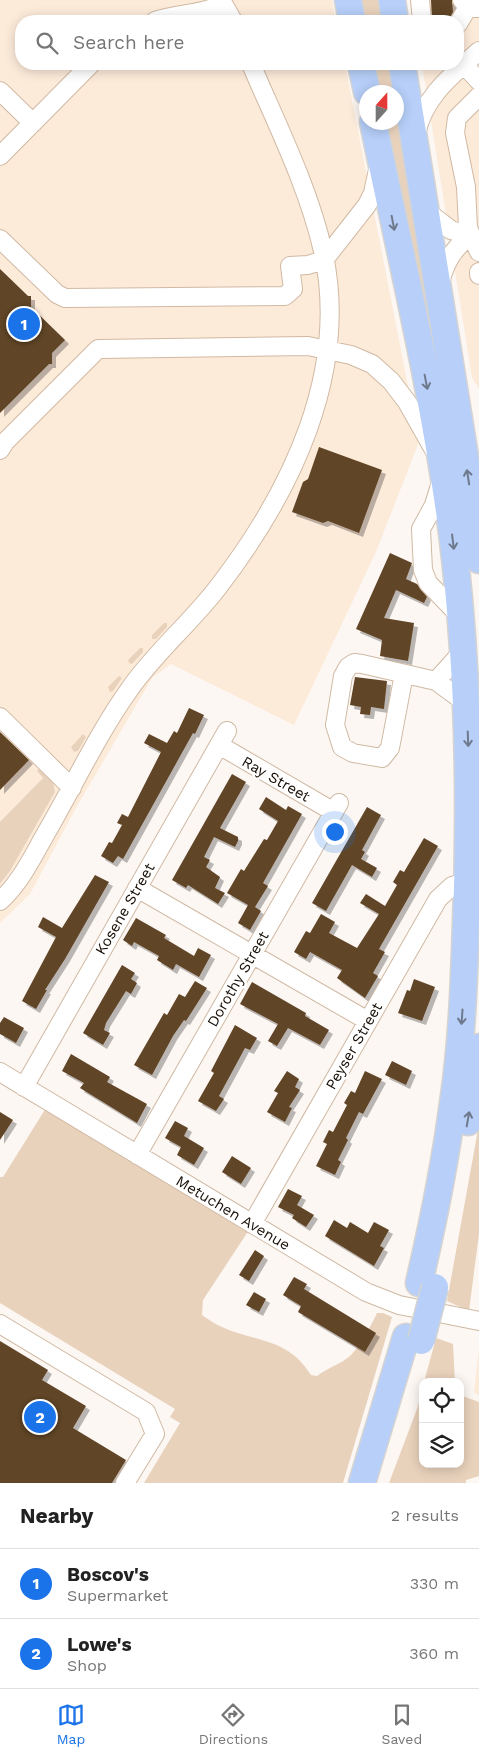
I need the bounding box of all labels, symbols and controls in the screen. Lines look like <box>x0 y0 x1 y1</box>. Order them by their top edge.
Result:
search box <box>15 15 464 70</box>
icon: search <box>33 29 61 57</box>
text: Search here <box>73 31 184 54</box>
north arrow <box>359 85 404 130</box>
one-way arrow <box>389 214 399 230</box>
pin: 1 <box>8 305 40 343</box>
one-way arrow <box>421 373 431 389</box>
one-way arrow <box>463 469 473 485</box>
one-way arrow <box>448 534 458 550</box>
one-way arrow <box>463 731 472 747</box>
street label: Ray Street <box>239 752 314 806</box>
your location <box>322 819 348 845</box>
street label: Kosene Street <box>91 859 159 958</box>
street label: Dorothy Street <box>203 927 273 1030</box>
street label: Peyser Street <box>322 999 387 1093</box>
one-way arrow <box>457 1009 466 1025</box>
one-way arrow <box>464 1111 474 1127</box>
street label: Metuchen Avenue <box>173 1172 293 1254</box>
map controls <box>419 1378 464 1468</box>
button: locate <box>419 1378 464 1423</box>
pin: 2 <box>24 1398 56 1436</box>
button: layers <box>419 1423 464 1468</box>
text: Nearby <box>20 1503 93 1528</box>
text: 2 results <box>391 1506 459 1525</box>
text: Boscov's <box>67 1563 149 1586</box>
text: 1 <box>33 1574 39 1593</box>
text: 330 m <box>410 1574 459 1593</box>
text: Supermarket <box>67 1586 168 1605</box>
text: Lowe's <box>67 1633 132 1656</box>
text: 2 <box>31 1644 41 1663</box>
text: 360 m <box>409 1644 459 1663</box>
text: Shop <box>67 1656 107 1675</box>
tab: Map <box>57 1701 85 1747</box>
tab: Directions <box>199 1701 268 1747</box>
tab: Saved <box>382 1701 422 1747</box>

